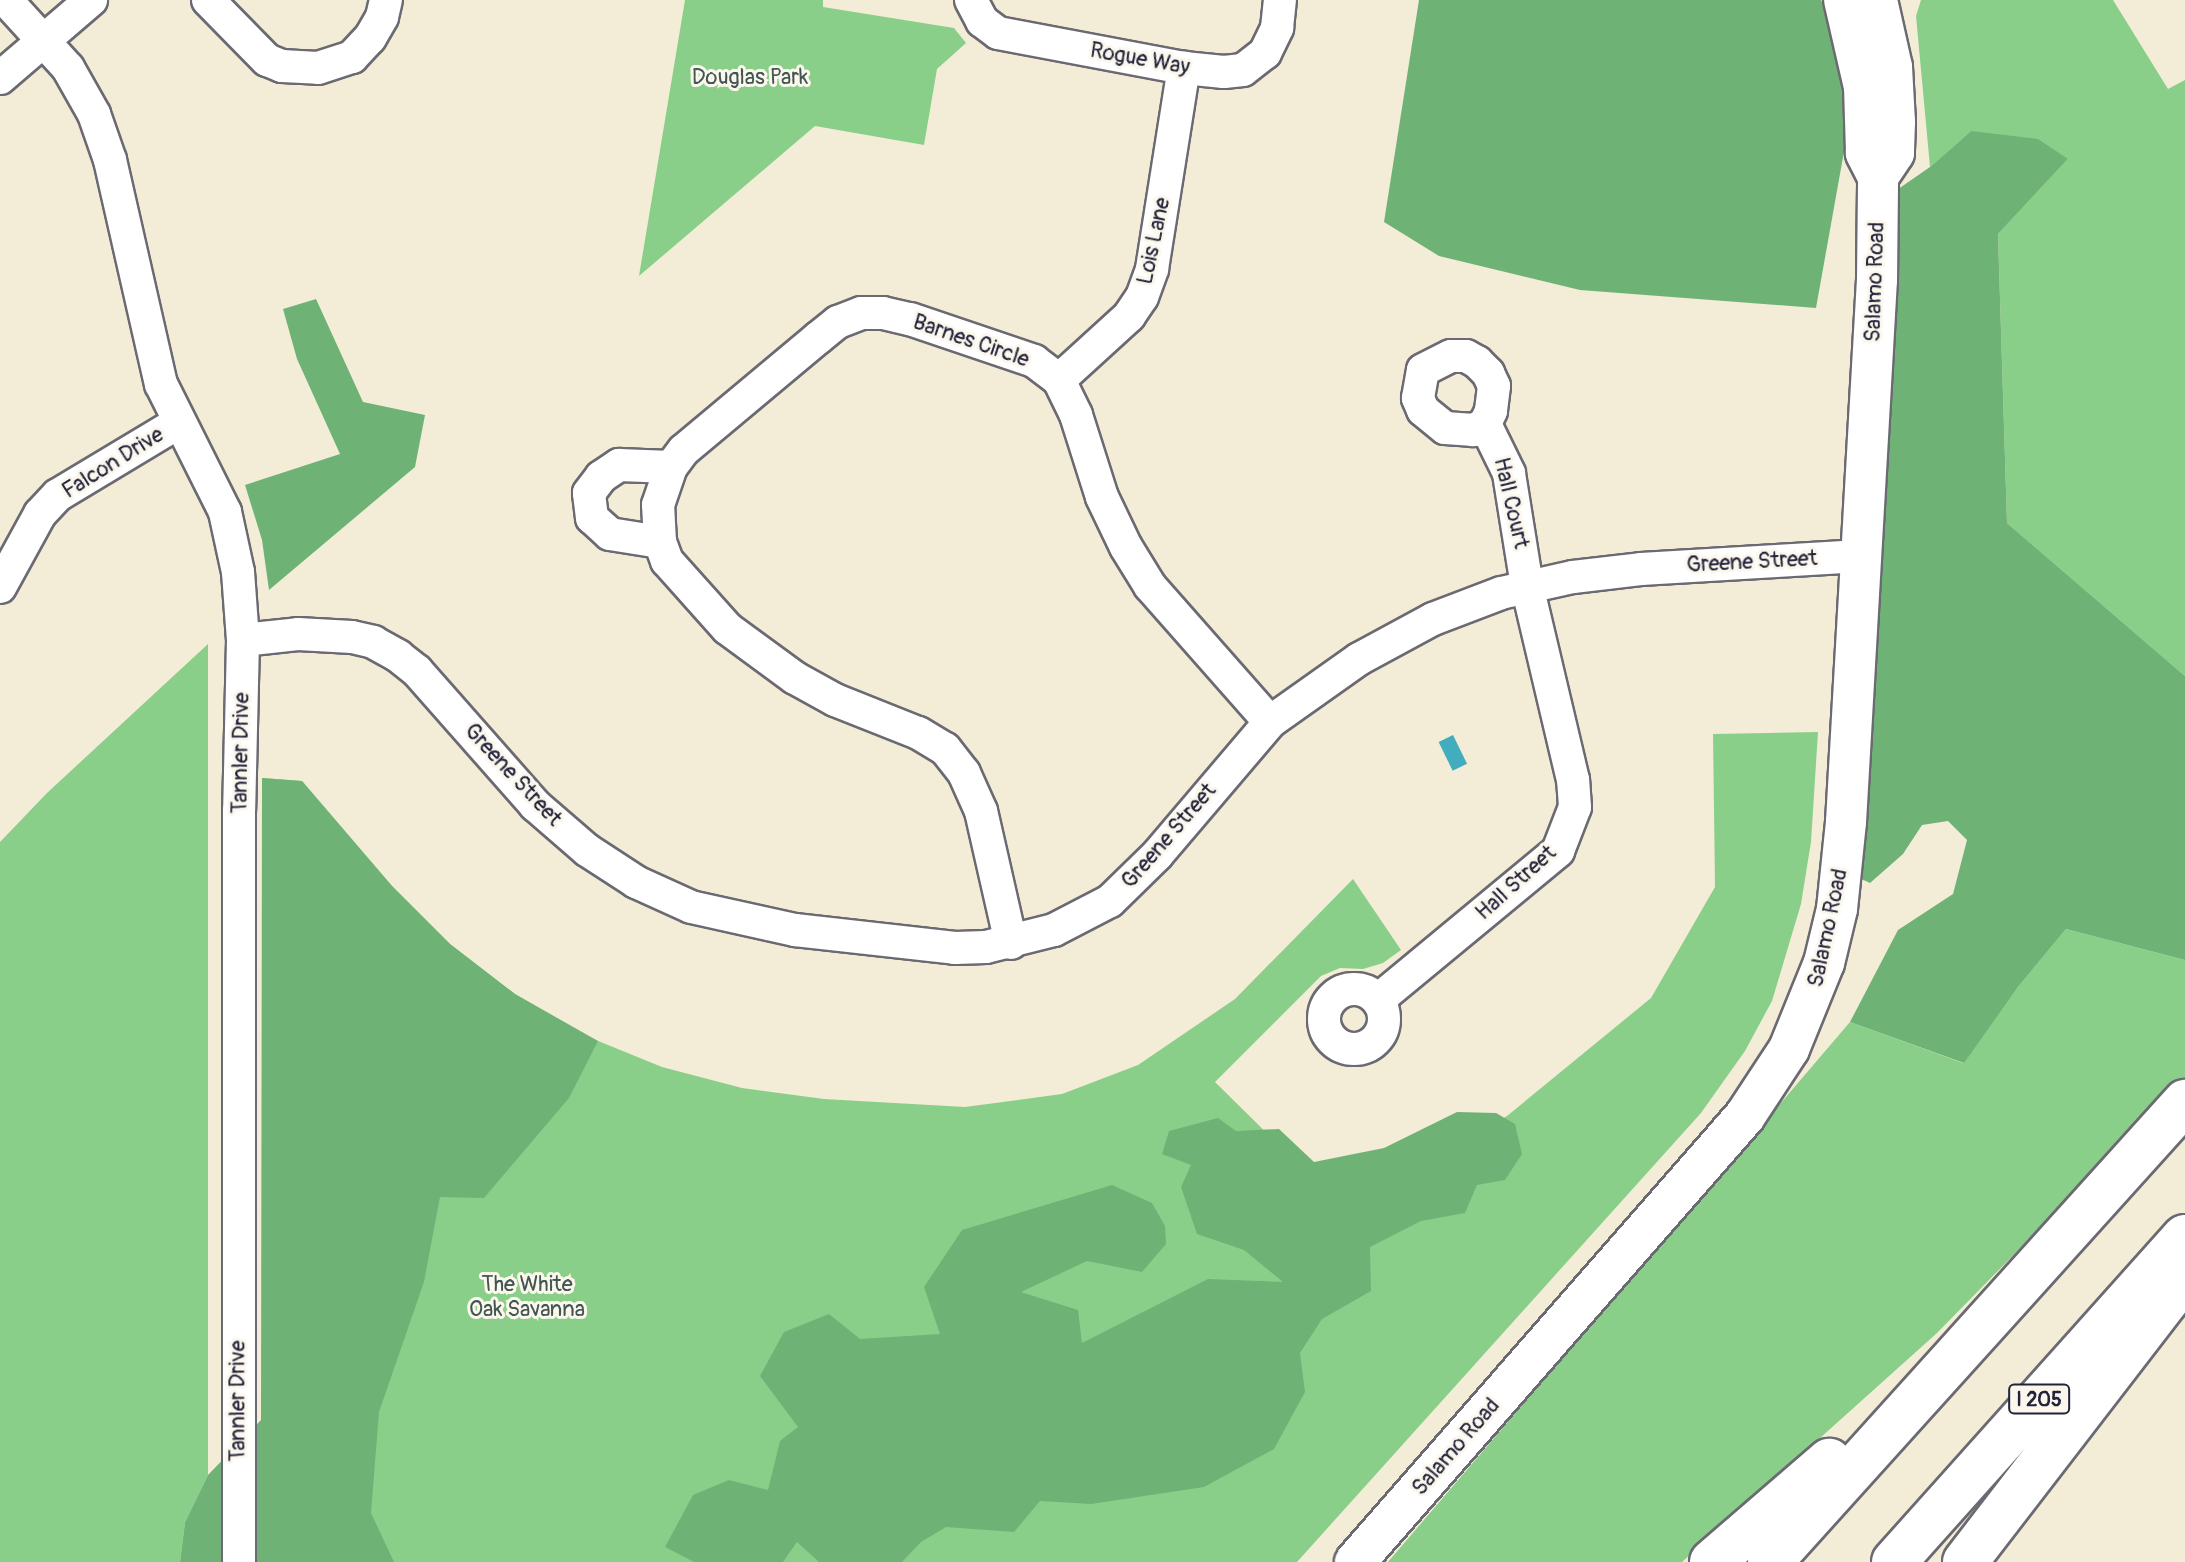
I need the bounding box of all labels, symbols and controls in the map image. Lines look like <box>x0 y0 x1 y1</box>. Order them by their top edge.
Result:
street label: Rogue Way <box>1088 37 1192 81</box>
park label: Douglas Park <box>692 65 808 91</box>
street label: Lois Lane <box>1132 195 1176 287</box>
street label: Salamo Road <box>1860 221 1890 343</box>
street label: Barnes Circle <box>909 309 1033 373</box>
street label: Falcon Drive <box>58 422 168 504</box>
street label: Hall Court <box>1488 455 1534 551</box>
street label: Greene Street <box>1686 545 1818 579</box>
street label: Tannler Drive <box>227 692 255 814</box>
street label: Greene Street <box>459 718 567 832</box>
street label: Greene Street <box>1116 778 1222 894</box>
street label: Hall Street <box>1470 840 1562 926</box>
street label: Salamo Road <box>1803 866 1853 990</box>
park label: The White Oak Savanna <box>469 1271 585 1322</box>
street label: Tannler Drive <box>225 1340 251 1462</box>
road number: I 205 <box>2007 1383 2071 1415</box>
street label: Salamo Road <box>1407 1393 1505 1501</box>

